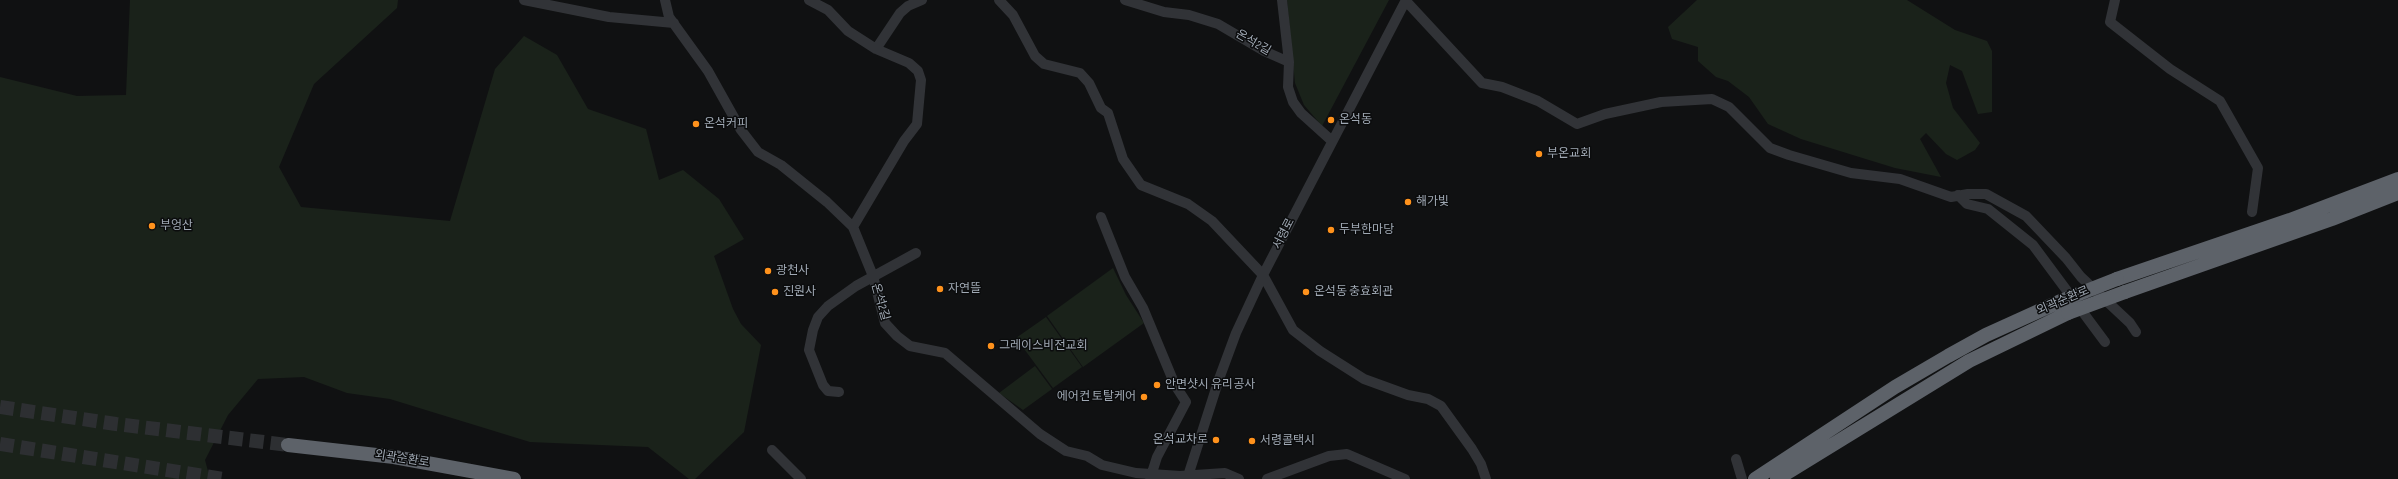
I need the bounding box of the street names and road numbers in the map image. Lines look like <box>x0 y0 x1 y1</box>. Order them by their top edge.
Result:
street label: 온석2길 <box>1233 27 1273 59</box>
street label: 서령로 <box>1270 216 1298 252</box>
street label: 온석2길 <box>868 282 892 322</box>
street label: 외곽순환로 <box>2035 284 2091 318</box>
street label: 외곽순환로 <box>374 448 430 470</box>

